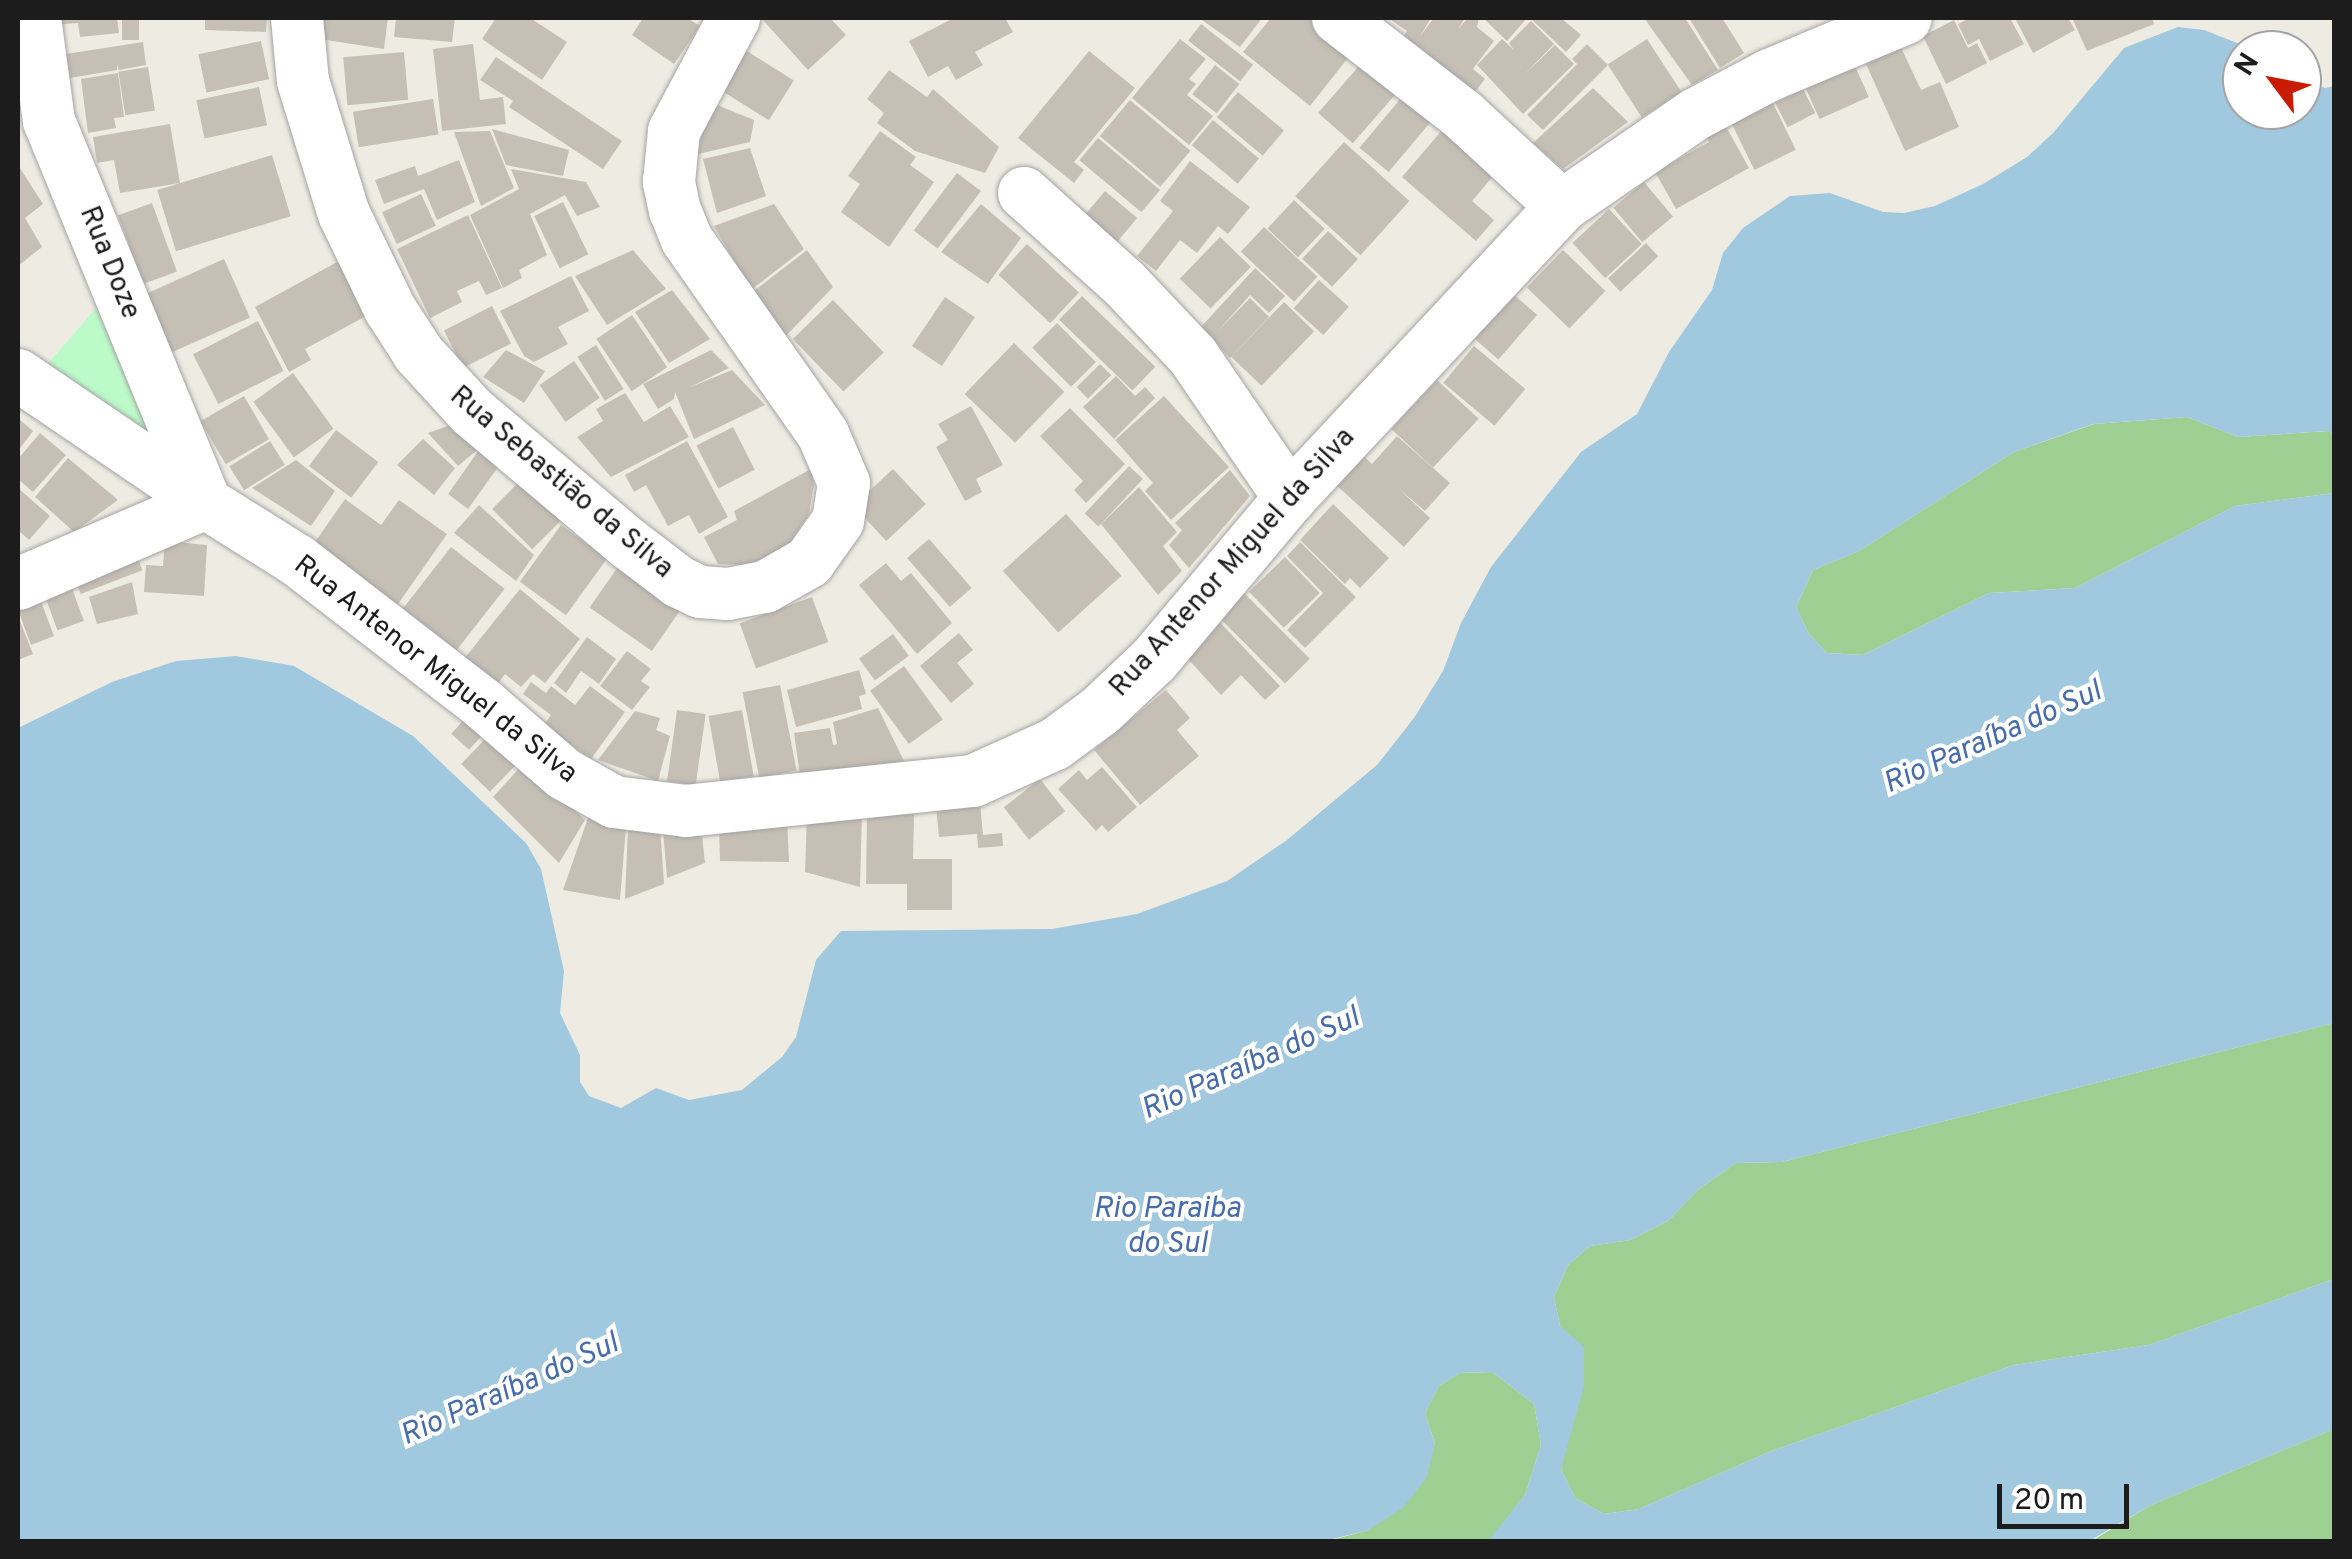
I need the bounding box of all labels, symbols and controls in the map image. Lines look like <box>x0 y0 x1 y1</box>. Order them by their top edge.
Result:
north arrow <box>2222 30 2322 130</box>
text: N <box>2228 47 2269 83</box>
street label: Rua Doze <box>71 202 147 324</box>
street label: Rua Sebastião da Silva <box>442 380 680 586</box>
street label: Rua Antenor Miguel da Silva <box>1103 421 1363 705</box>
street label: Rua Antenor Miguel da Silva <box>286 549 584 791</box>
water label: Rio Paraíba do Sul <box>1878 675 2108 803</box>
water label: Rio Paraíba do Sul <box>1136 1001 1366 1129</box>
water label: Rio Paraiba do Sul <box>1093 1192 1241 1262</box>
water label: Rio Paraíba do Sul <box>395 1327 625 1455</box>
scale bar <box>2002 1464 2134 1526</box>
text: 20 m <box>2014 1483 2084 1520</box>

